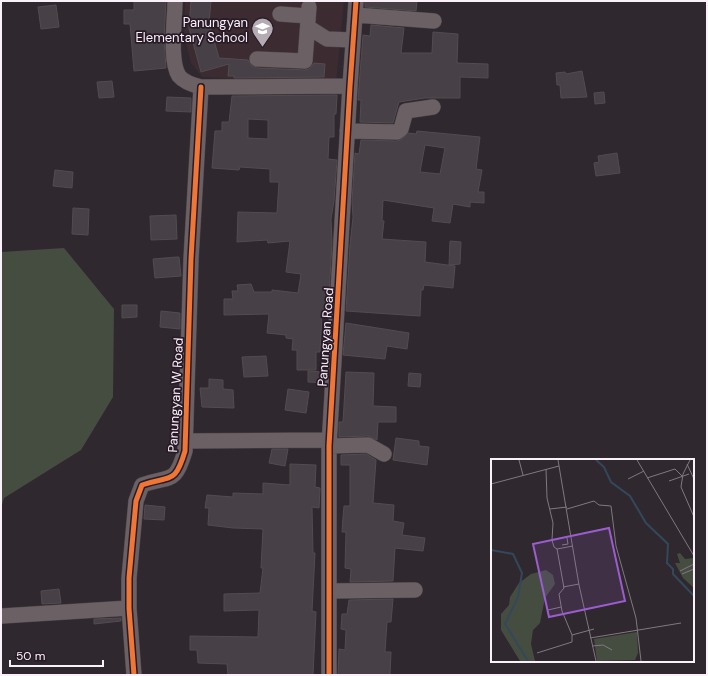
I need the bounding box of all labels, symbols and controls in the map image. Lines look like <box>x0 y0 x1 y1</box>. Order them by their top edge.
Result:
place label: Panungyan Elementary School <box>136 14 248 46</box>
school or university icon: Panungyan Elementary School <box>250 16 276 49</box>
street label: Panungyan Road <box>314 287 337 387</box>
street label: Panungyan W Road <box>164 337 187 453</box>
inset map <box>491 459 694 662</box>
scale bar <box>10 642 103 668</box>
text: 50 m <box>16 648 45 664</box>

